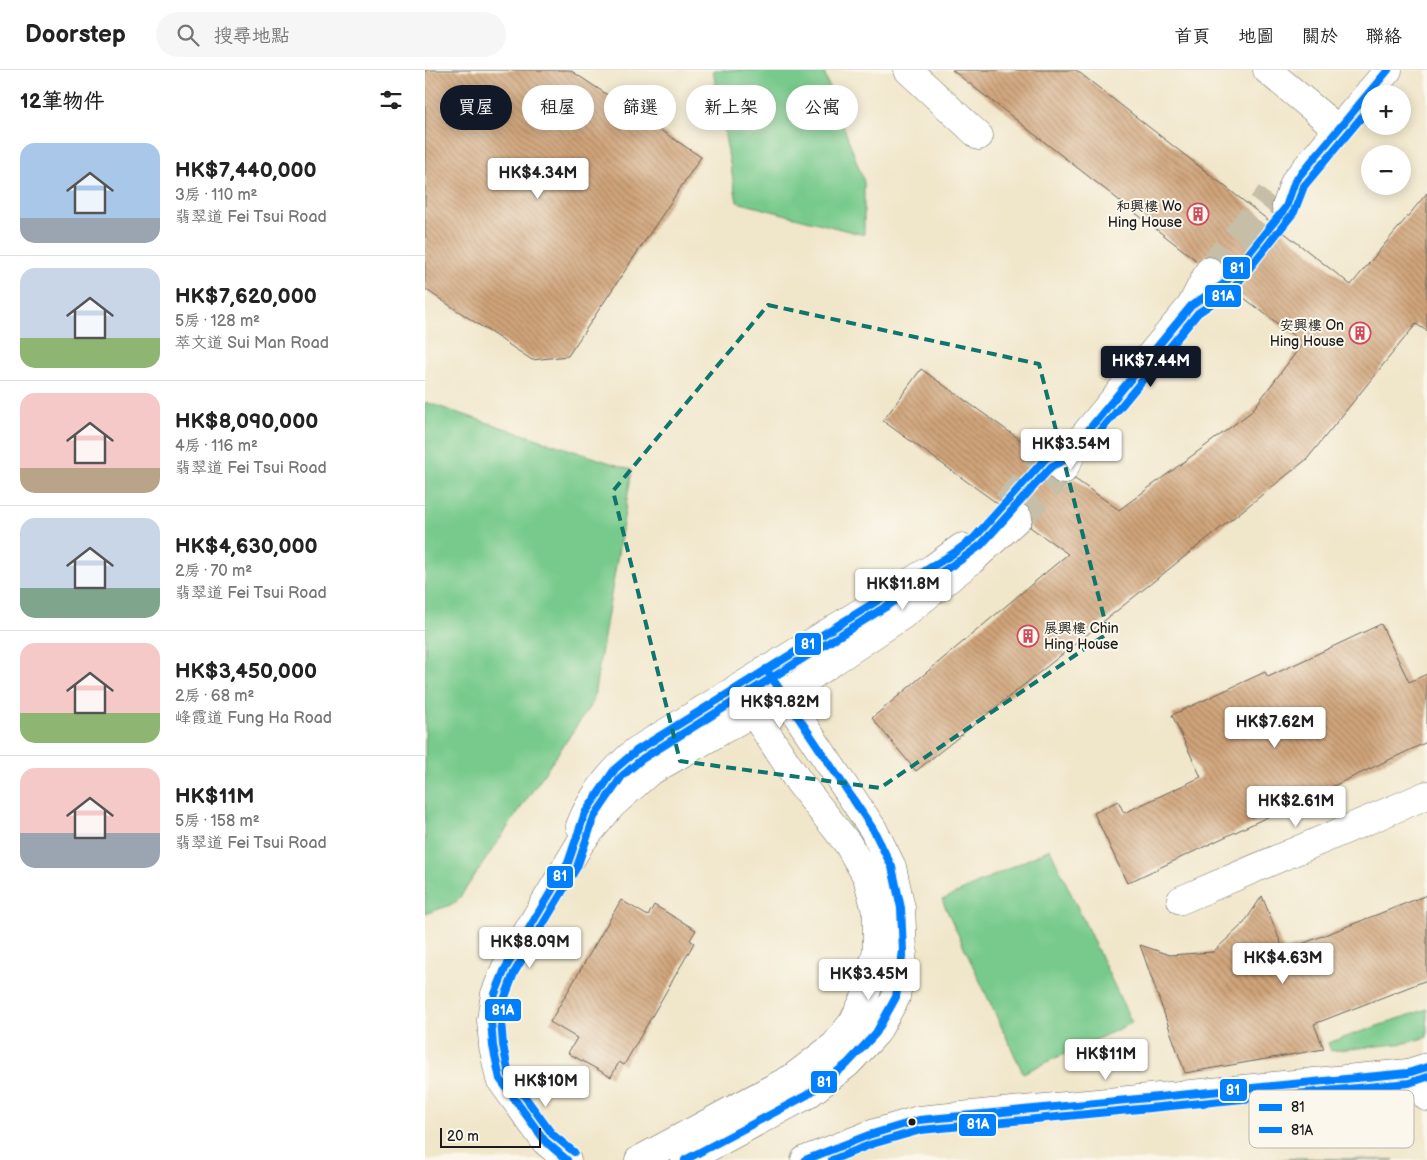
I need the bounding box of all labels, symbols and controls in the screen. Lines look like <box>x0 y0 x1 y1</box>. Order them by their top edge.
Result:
search box <box>156 12 506 57</box>
text: Doorstep <box>25 20 126 49</box>
icon: search <box>174 21 202 49</box>
text: 搜尋地點 <box>214 25 290 48</box>
text: 首頁 <box>1174 26 1210 47</box>
text: 地圖 <box>1238 26 1274 47</box>
text: 關於 <box>1302 26 1338 47</box>
text: 聯絡 <box>1366 26 1402 47</box>
chip: 買屋 <box>440 85 512 130</box>
chip: 租屋 <box>522 85 594 130</box>
chip: 篩選 <box>604 85 676 130</box>
chip: 新上架 <box>686 85 776 130</box>
chip: 公寓 <box>786 85 858 130</box>
map controls <box>1361 85 1411 195</box>
button: + <box>1361 85 1411 135</box>
icon: filters <box>377 86 405 114</box>
text: 12筆物件 <box>20 89 104 114</box>
button: − <box>1361 145 1411 195</box>
text: HK$7,440,000 <box>175 158 317 183</box>
pin: HK$4.34M <box>486 158 590 200</box>
icon: home <box>60 163 120 223</box>
text: HK$4.34M <box>499 164 577 183</box>
text: 3房 · 110 m² <box>175 186 258 205</box>
place label: 和興樓 Wo Hing House <box>1108 198 1182 231</box>
building icon: 和興樓 Wo Hing House <box>1186 202 1210 226</box>
text: 翡翠道 Fei Tsui Road <box>175 208 327 227</box>
line badge: 81 <box>1222 256 1251 280</box>
text: 81 <box>1230 260 1244 277</box>
text: HK$7,620,000 <box>175 284 317 309</box>
line badge: 81A <box>1204 284 1242 308</box>
icon: home <box>60 288 120 348</box>
text: 81A <box>1212 288 1235 305</box>
text: 5房 · 128 m² <box>175 312 260 331</box>
place label: 安興樓 On Hing House <box>1270 317 1344 350</box>
building icon: 安興樓 On Hing House <box>1348 321 1372 345</box>
text: 萃文道 Sui Man Road <box>175 334 329 353</box>
pin: HK$7.44M <box>1099 346 1203 388</box>
text: HK$7.44M <box>1112 352 1190 371</box>
text: HK$8,090,000 <box>175 409 318 434</box>
icon: home <box>60 413 120 473</box>
pin: HK$3.54M <box>1019 428 1123 471</box>
text: HK$3.54M <box>1032 435 1110 454</box>
text: 4房 · 116 m² <box>175 437 258 456</box>
text: 翡翠道 Fei Tsui Road <box>175 459 327 478</box>
text: HK$4,630,000 <box>175 534 318 559</box>
icon: home <box>60 538 120 598</box>
text: 2房 · 70 m² <box>175 562 252 581</box>
pin: HK$11.8M <box>851 568 955 611</box>
text: HK$11.8M <box>866 575 940 594</box>
text: 翡翠道 Fei Tsui Road <box>175 584 327 603</box>
place label: 展興樓 Chin Hing House <box>1044 620 1119 653</box>
building icon: 展興樓 Chin Hing House <box>1016 624 1040 648</box>
line badge: 81 <box>794 632 822 656</box>
text: 81 <box>801 636 815 653</box>
text: HK$3,450,000 <box>175 659 317 684</box>
icon: home <box>60 663 120 723</box>
pin: HK$9.82M <box>728 686 832 729</box>
text: 2房 · 68 m² <box>175 687 254 706</box>
text: HK$9.82M <box>740 693 820 712</box>
pin: HK$7.62M <box>1223 706 1327 749</box>
text: 峰霞道 Fung Ha Road <box>175 709 332 728</box>
text: HK$7.62M <box>1236 713 1314 732</box>
text: HK$11M <box>175 784 254 809</box>
pin: HK$2.61M <box>1244 786 1348 828</box>
icon: home <box>60 788 120 848</box>
text: HK$2.61M <box>1258 792 1334 811</box>
text: 5房 · 158 m² <box>175 812 260 831</box>
text: 翡翠道 Fei Tsui Road <box>175 834 327 853</box>
line badge: 81 <box>546 865 574 889</box>
text: 81 <box>553 868 567 885</box>
pin: HK$8.09M <box>478 926 582 969</box>
text: HK$8.09M <box>490 933 570 952</box>
pin: HK$4.63M <box>1231 942 1335 985</box>
text: HK$4.63M <box>1243 949 1323 968</box>
pin: HK$3.45M <box>817 958 921 1001</box>
text: HK$3.45M <box>830 965 908 984</box>
line badge: 81A <box>484 998 522 1022</box>
text: 81A <box>492 1002 515 1019</box>
pin: HK$11M <box>1065 1038 1147 1081</box>
text: HK$11M <box>1076 1045 1136 1064</box>
pin: HK$10M <box>505 1066 587 1108</box>
line badge: 81 <box>810 1070 838 1094</box>
text: HK$10M <box>514 1072 578 1091</box>
text: 81 <box>817 1074 831 1091</box>
line badge: 81 <box>1219 1078 1248 1102</box>
text: 81 <box>1226 1082 1240 1099</box>
legend <box>1249 1090 1414 1148</box>
text: 81 <box>1291 1099 1305 1116</box>
line badge: 81A <box>958 1113 997 1137</box>
text: 81A <box>967 1116 990 1133</box>
unlabelled marker <box>907 1117 917 1127</box>
text: 81A <box>1291 1122 1314 1139</box>
scale bar <box>440 1125 541 1148</box>
text: 20 m <box>447 1128 479 1145</box>

